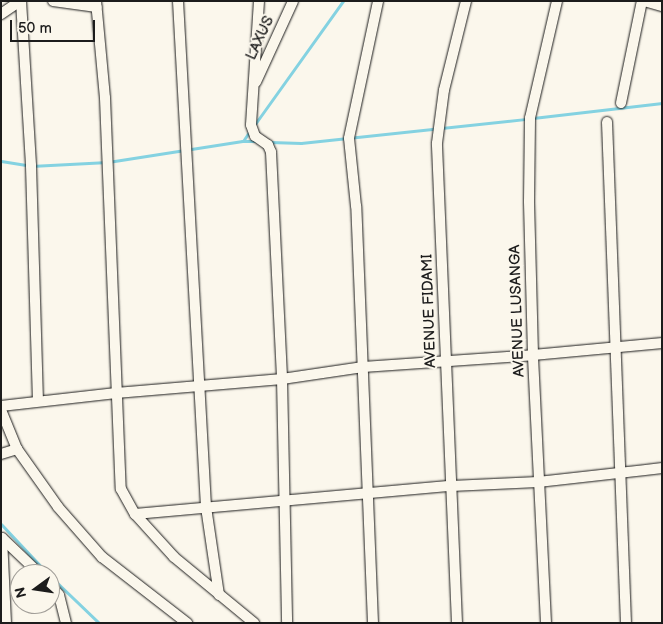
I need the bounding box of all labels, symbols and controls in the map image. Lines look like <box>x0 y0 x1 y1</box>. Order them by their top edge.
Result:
scale bar <box>12 10 98 42</box>
street label: LAXUS <box>242 13 278 63</box>
text: 50 m <box>18 19 52 38</box>
street label: AVENUE LUSANGA <box>506 244 528 378</box>
street label: AVENUE FIDAMI <box>418 254 440 368</box>
north arrow <box>10 564 60 614</box>
text: N <box>11 585 30 600</box>

